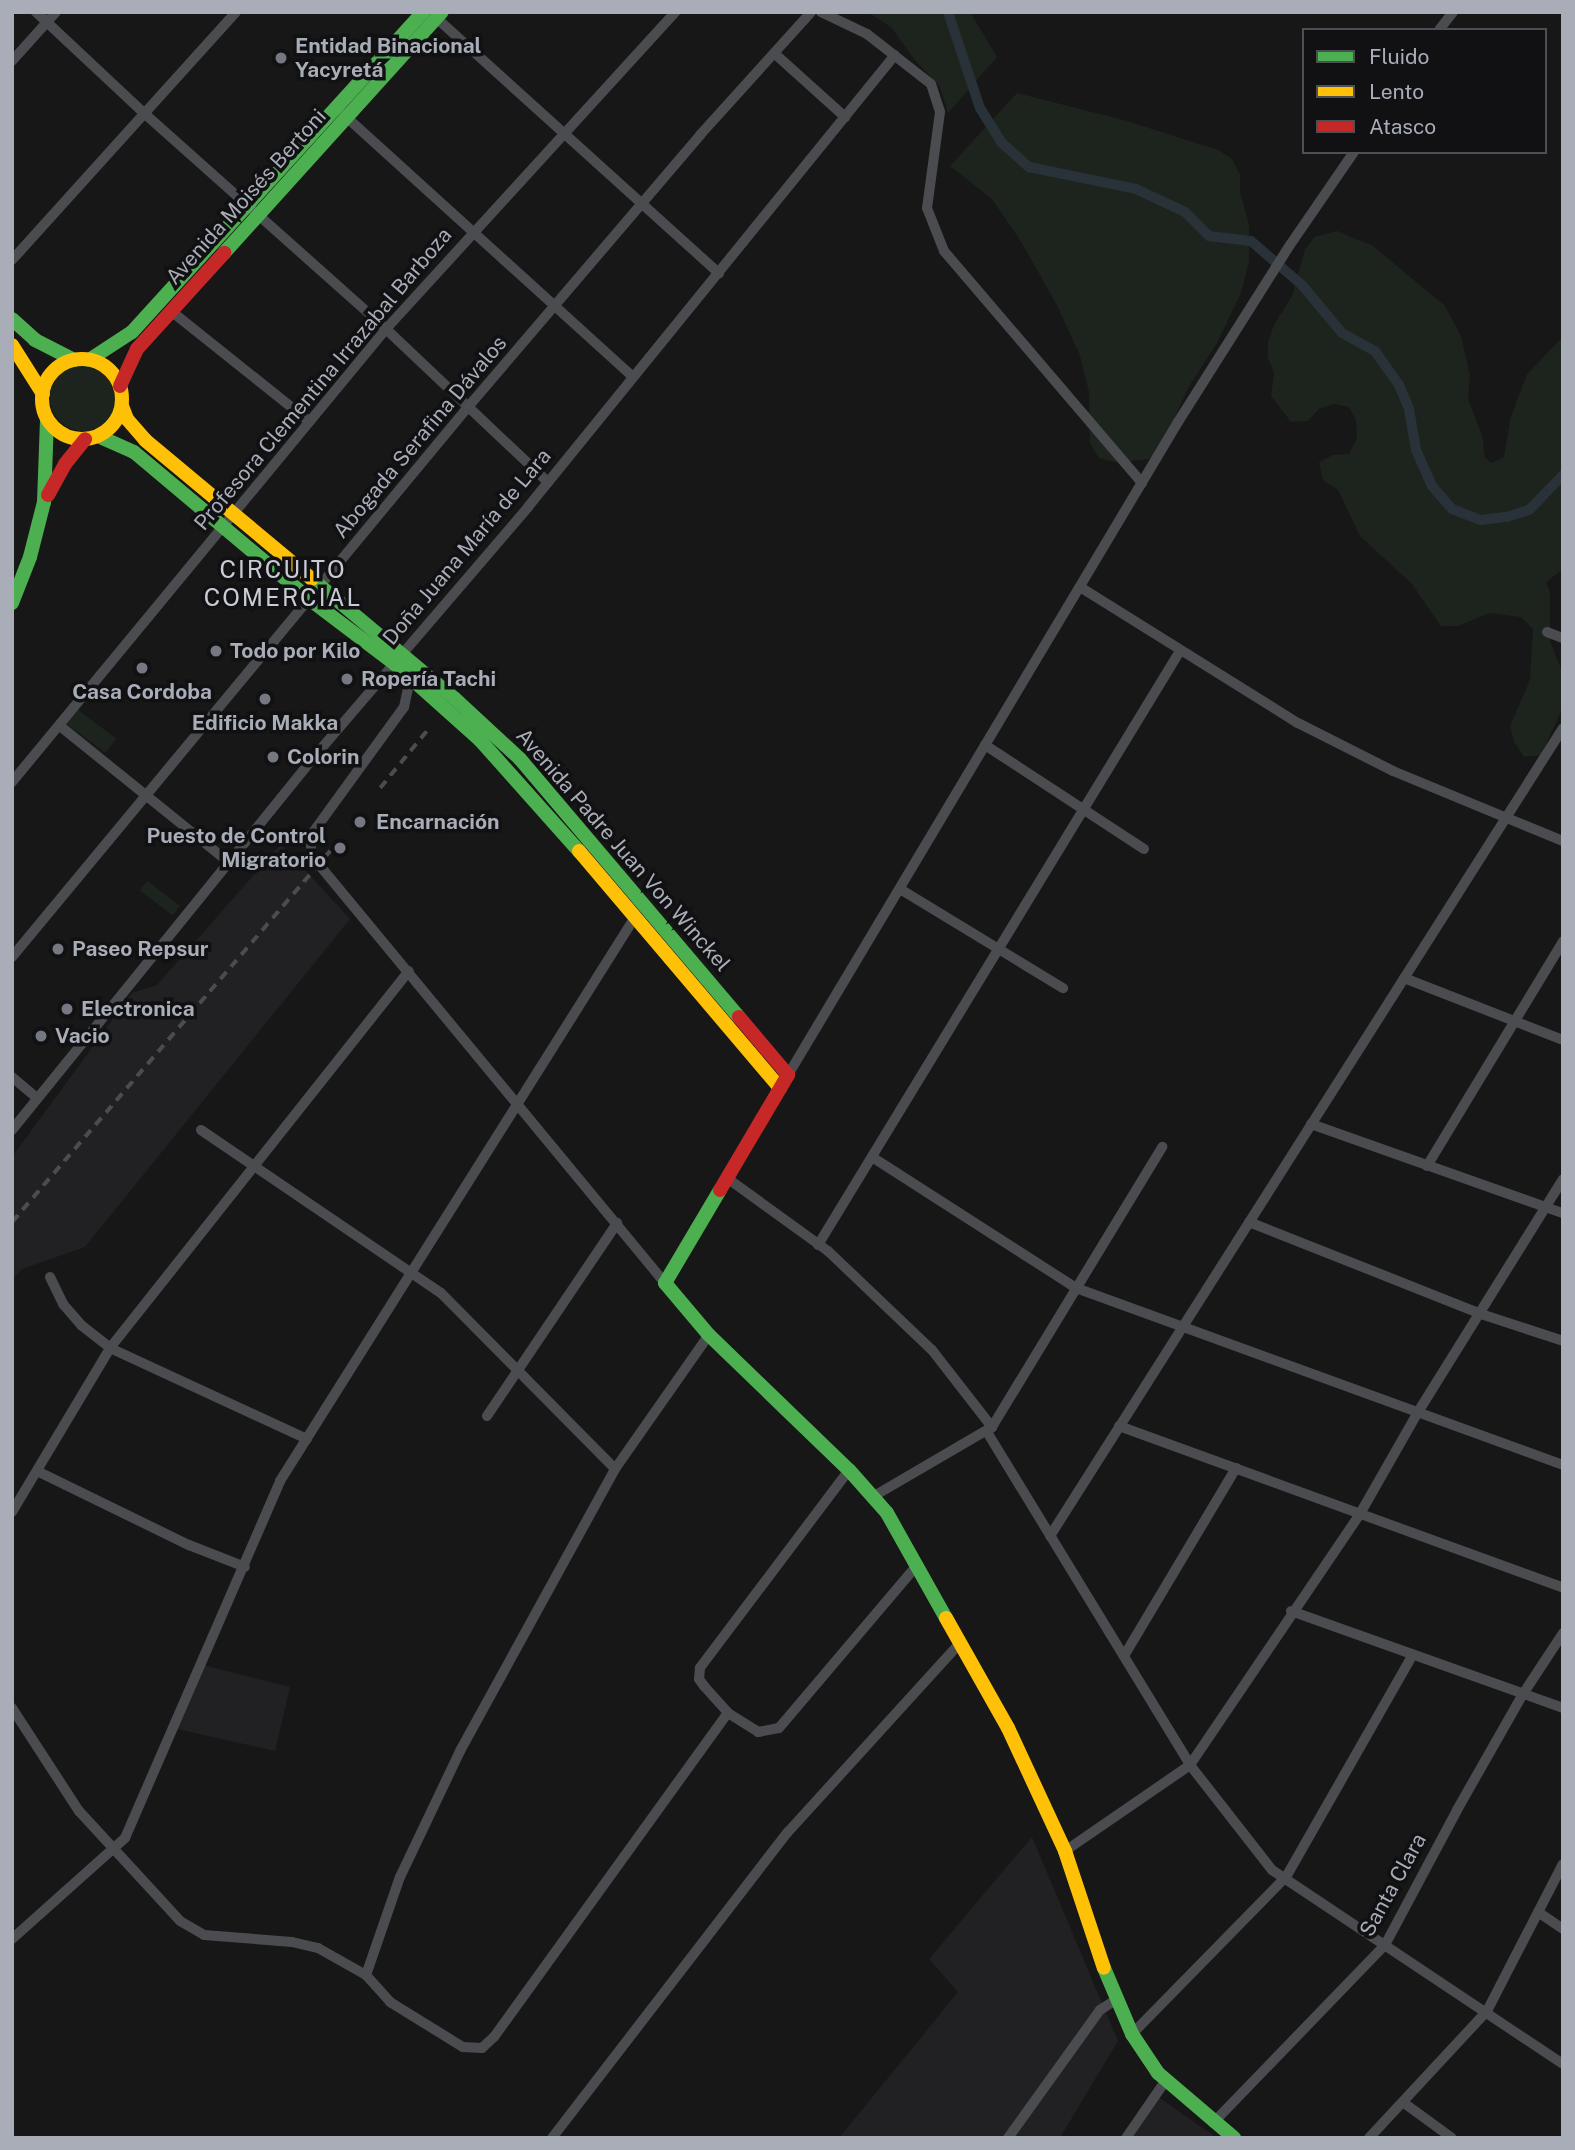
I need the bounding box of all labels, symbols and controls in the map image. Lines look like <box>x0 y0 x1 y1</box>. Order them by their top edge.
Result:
legend <box>1302 28 1547 154</box>
place label: Entidad Binacional Yacyretá <box>295 33 481 83</box>
text: Fluido <box>1369 44 1429 69</box>
marker: Entidad Binacional Yacyretá <box>273 50 289 66</box>
text: Lento <box>1369 79 1424 104</box>
street label: Avenida Moisés Bertoni <box>161 104 331 290</box>
text: Atasco <box>1369 114 1436 139</box>
street label: Profesora Clementina Irrazabal Barboza <box>189 223 457 535</box>
street label: Abogada Serafina Dávalos <box>328 331 512 543</box>
street label: Doña Juana María de Lara <box>377 444 557 650</box>
district label: CIRCUITO COMERCIAL <box>205 556 361 612</box>
place label: Todo por Kilo <box>230 638 360 664</box>
marker: Todo por Kilo <box>208 643 224 659</box>
marker: Casa Cordoba <box>134 660 150 676</box>
place label: Ropería Tachi <box>361 666 496 692</box>
marker: Ropería Tachi <box>339 671 355 687</box>
place label: Casa Cordoba <box>72 679 212 705</box>
marker: Edificio Makka <box>257 691 273 707</box>
place label: Edificio Makka <box>192 710 338 736</box>
street label: Avenida Padre Juan Von Winckel <box>510 723 736 977</box>
place label: Colorin <box>287 744 359 770</box>
marker: Colorin <box>265 749 281 765</box>
place label: Encarnación <box>376 809 499 835</box>
marker: Encarnación <box>350 812 370 832</box>
place label: Puesto de Control Migratorio <box>146 823 326 873</box>
marker: Puesto de Control Migratorio <box>332 840 348 856</box>
place label: Paseo Repsur <box>72 936 209 962</box>
marker: Paseo Repsur <box>50 941 66 957</box>
place label: Electronica <box>81 996 195 1022</box>
marker: Electronica <box>59 1001 75 1017</box>
place label: Vacio <box>55 1023 110 1049</box>
marker: Vacio <box>33 1028 49 1044</box>
street label: Santa Clara <box>1354 1829 1432 1941</box>

